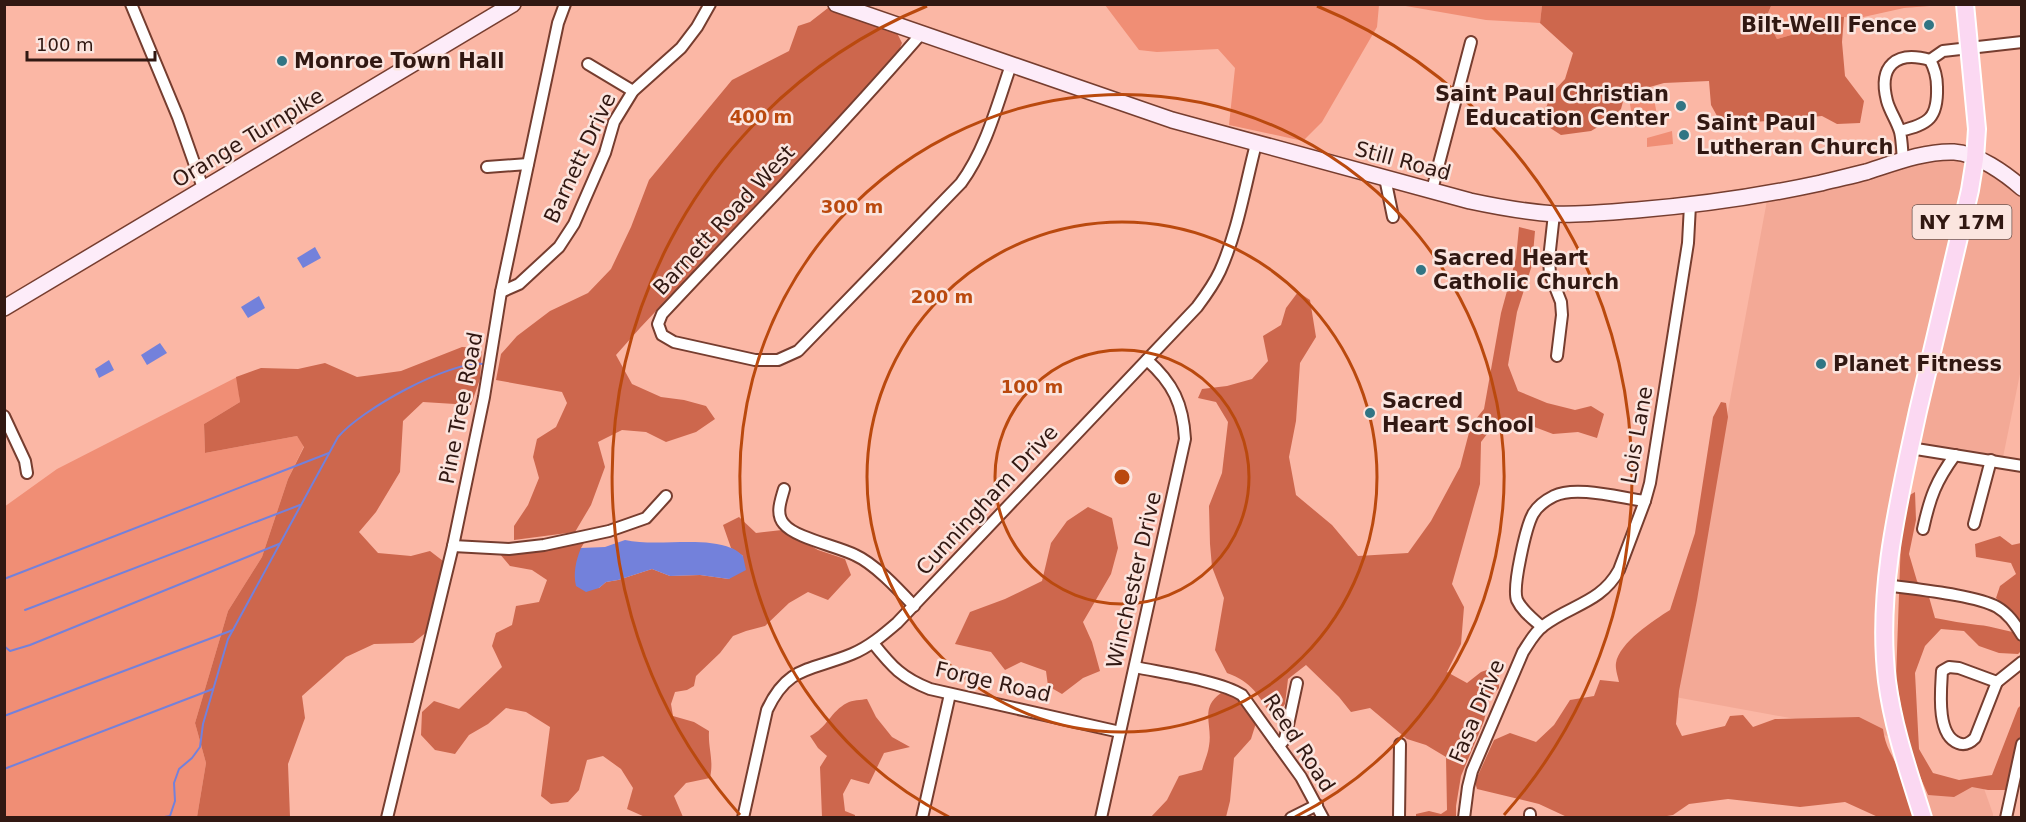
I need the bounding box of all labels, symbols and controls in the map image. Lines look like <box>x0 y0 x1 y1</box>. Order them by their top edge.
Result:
place label: Bilt-Well Fence <box>1741 13 1917 37</box>
marker: Bilt-Well Fence <box>1922 18 1936 32</box>
scale bar <box>27 24 154 62</box>
text: 100 m <box>36 34 94 55</box>
place label: Monroe Town Hall <box>294 49 504 73</box>
marker: Monroe Town Hall <box>275 54 289 68</box>
place label: Saint Paul Christian Education Center <box>1435 82 1670 130</box>
street label: Orange Turnpike <box>168 83 328 193</box>
street label: Barnett Drive <box>539 89 621 227</box>
marker: Saint Paul Christian Education Center <box>1674 99 1688 113</box>
text: 400 m <box>730 106 792 127</box>
place label: Saint Paul Lutheran Church <box>1696 111 1893 159</box>
marker: Saint Paul Lutheran Church <box>1677 128 1691 142</box>
street label: Still Road <box>1352 137 1454 185</box>
street label: Barnett Road West <box>648 140 800 300</box>
text: 300 m <box>821 196 883 217</box>
road number: NY 17M <box>1912 205 2012 239</box>
place label: Sacred Heart Catholic Church <box>1433 246 1619 294</box>
marker: Sacred Heart Catholic Church <box>1414 263 1428 277</box>
text: 200 m <box>911 286 973 307</box>
street label: Pine Tree Road <box>435 330 487 486</box>
place label: Planet Fitness <box>1833 352 2002 376</box>
marker: Planet Fitness <box>1814 357 1828 371</box>
text: 100 m <box>1001 376 1063 397</box>
street label: Lois Lane <box>1617 384 1657 486</box>
place label: Sacred Heart School <box>1382 389 1534 437</box>
marker: Sacred Heart School <box>1363 406 1377 420</box>
street label: Cunningham Drive <box>911 420 1063 580</box>
centre of rings <box>1112 467 1132 487</box>
street label: Winchester Drive <box>1102 489 1166 671</box>
street label: Fasa Drive <box>1445 656 1509 766</box>
street label: Forge Road <box>933 657 1053 707</box>
street label: Reed Road <box>1258 689 1340 797</box>

